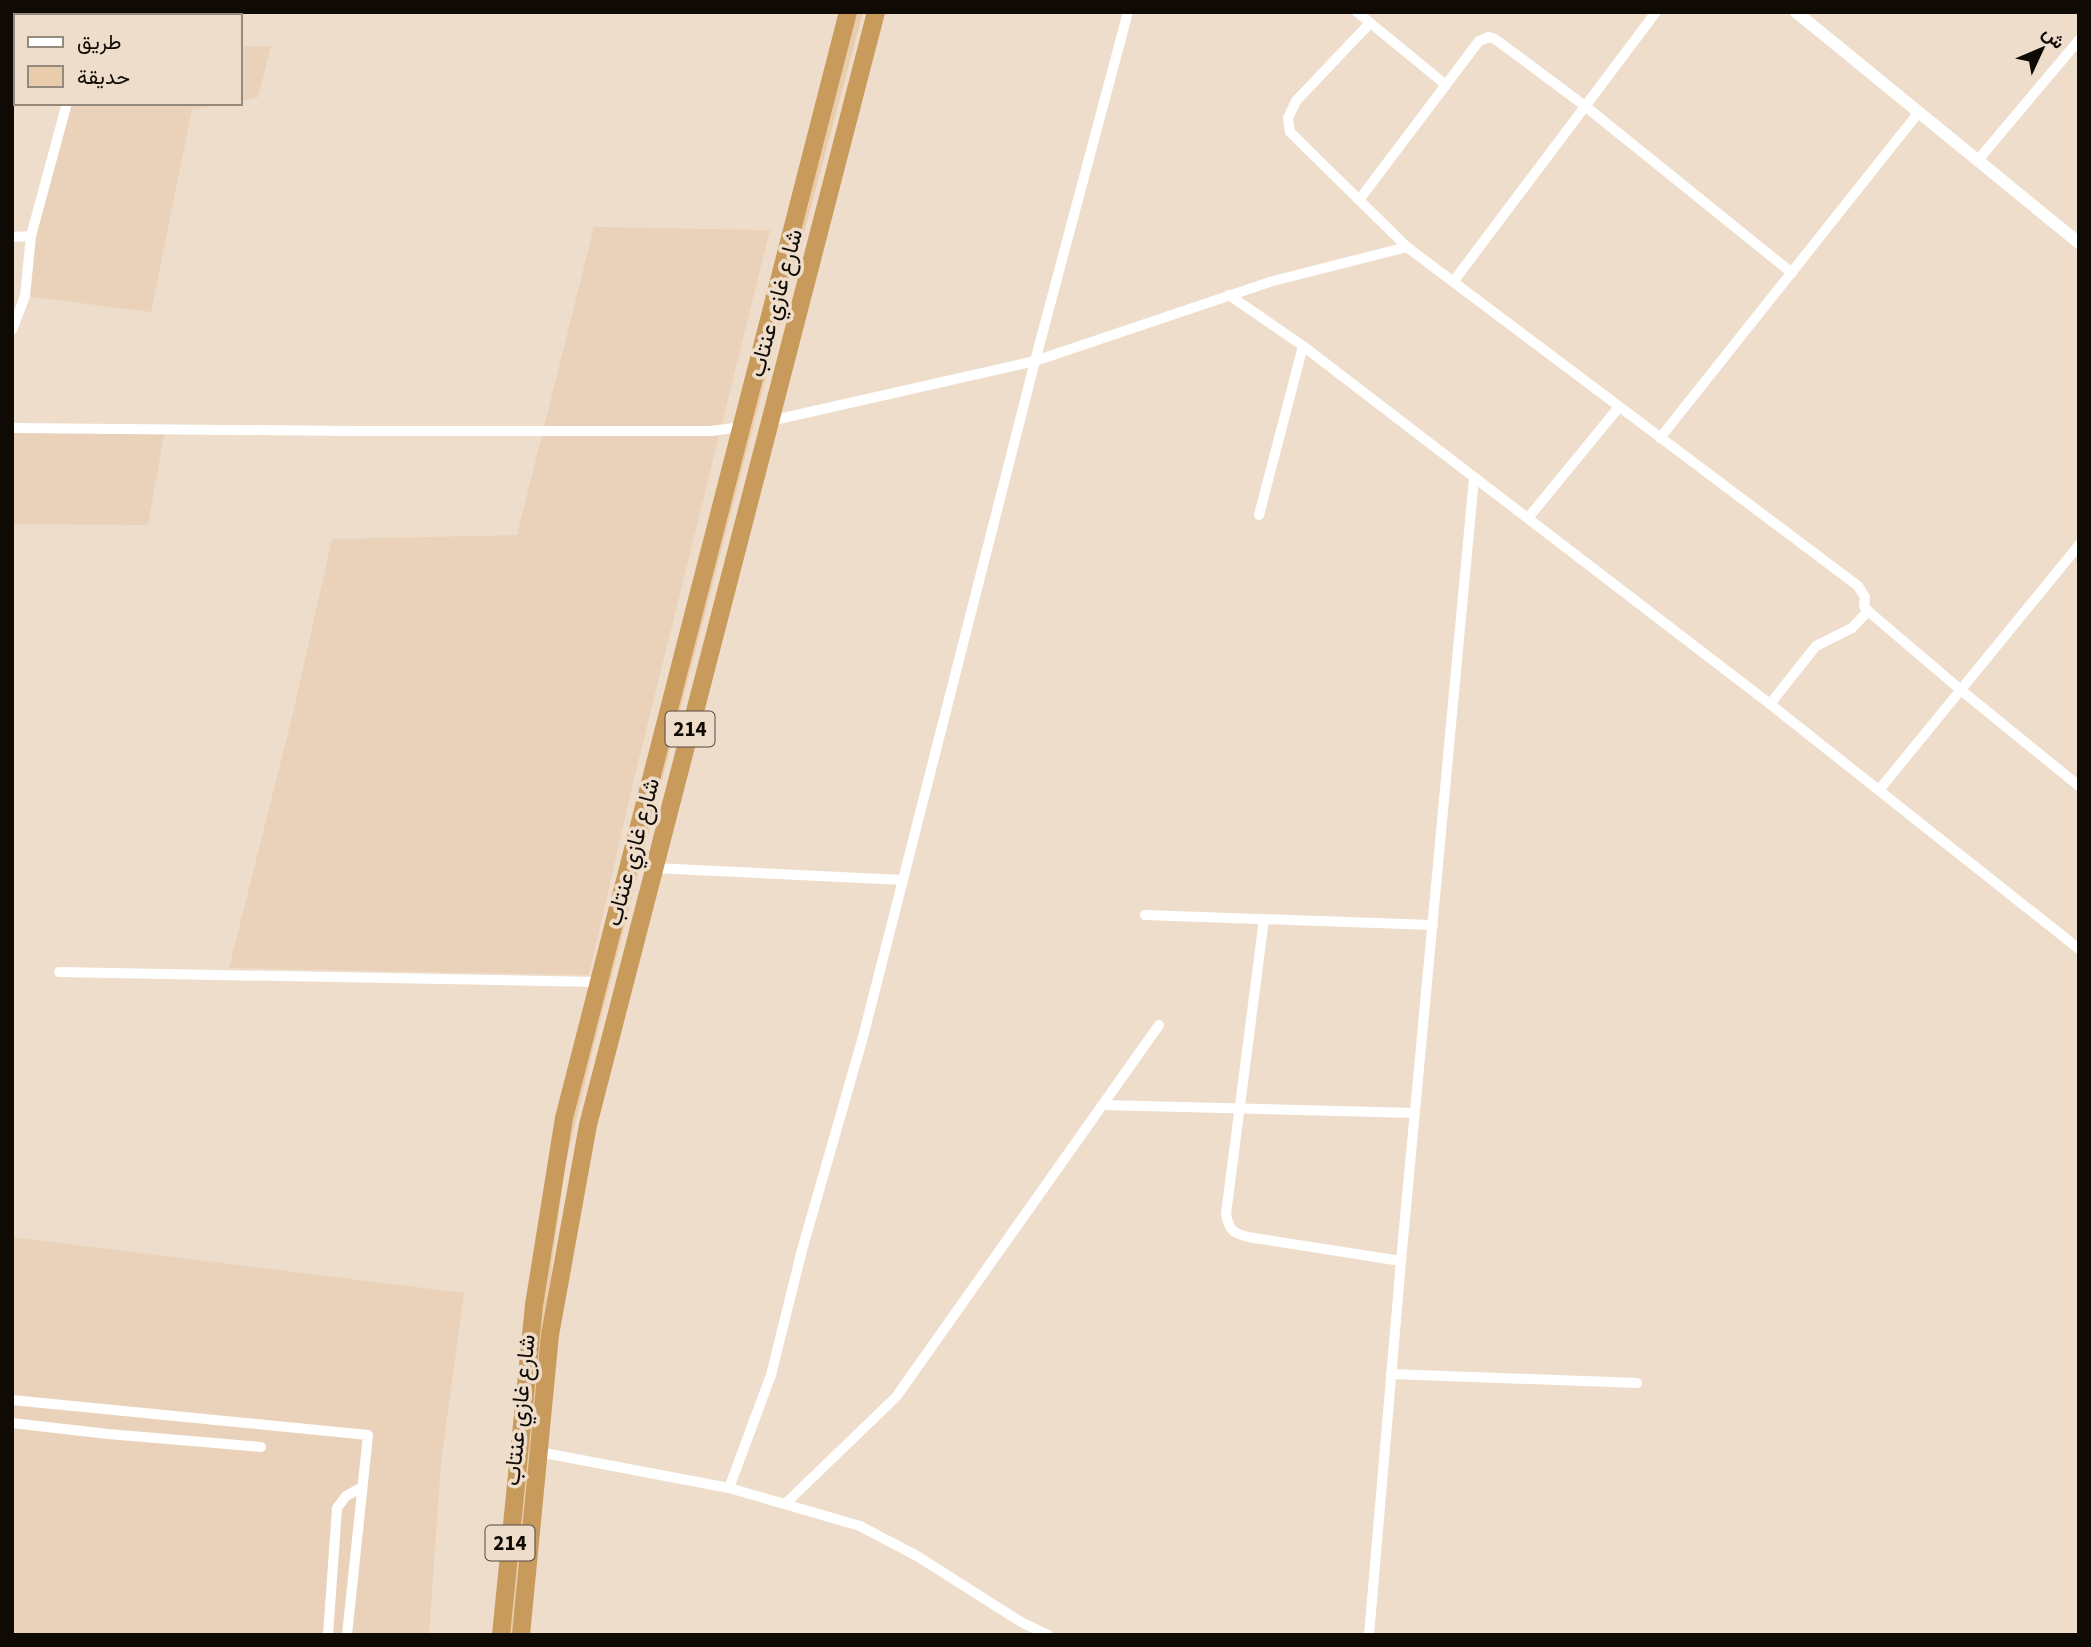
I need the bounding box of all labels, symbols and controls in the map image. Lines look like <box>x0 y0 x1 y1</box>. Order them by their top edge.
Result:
legend <box>14 14 242 105</box>
north arrow <box>2007 14 2077 84</box>
text: ش <box>2036 21 2071 56</box>
text: طريق <box>77 27 122 57</box>
text: حديقة <box>77 62 130 92</box>
street label: شارع غازي عنتاب <box>740 225 813 381</box>
road number: 214 <box>666 712 714 746</box>
street label: شارع غازي عنتاب <box>597 774 670 930</box>
street label: شارع غازي عنتاب <box>495 1333 546 1488</box>
road number: 214 <box>486 1526 534 1560</box>

